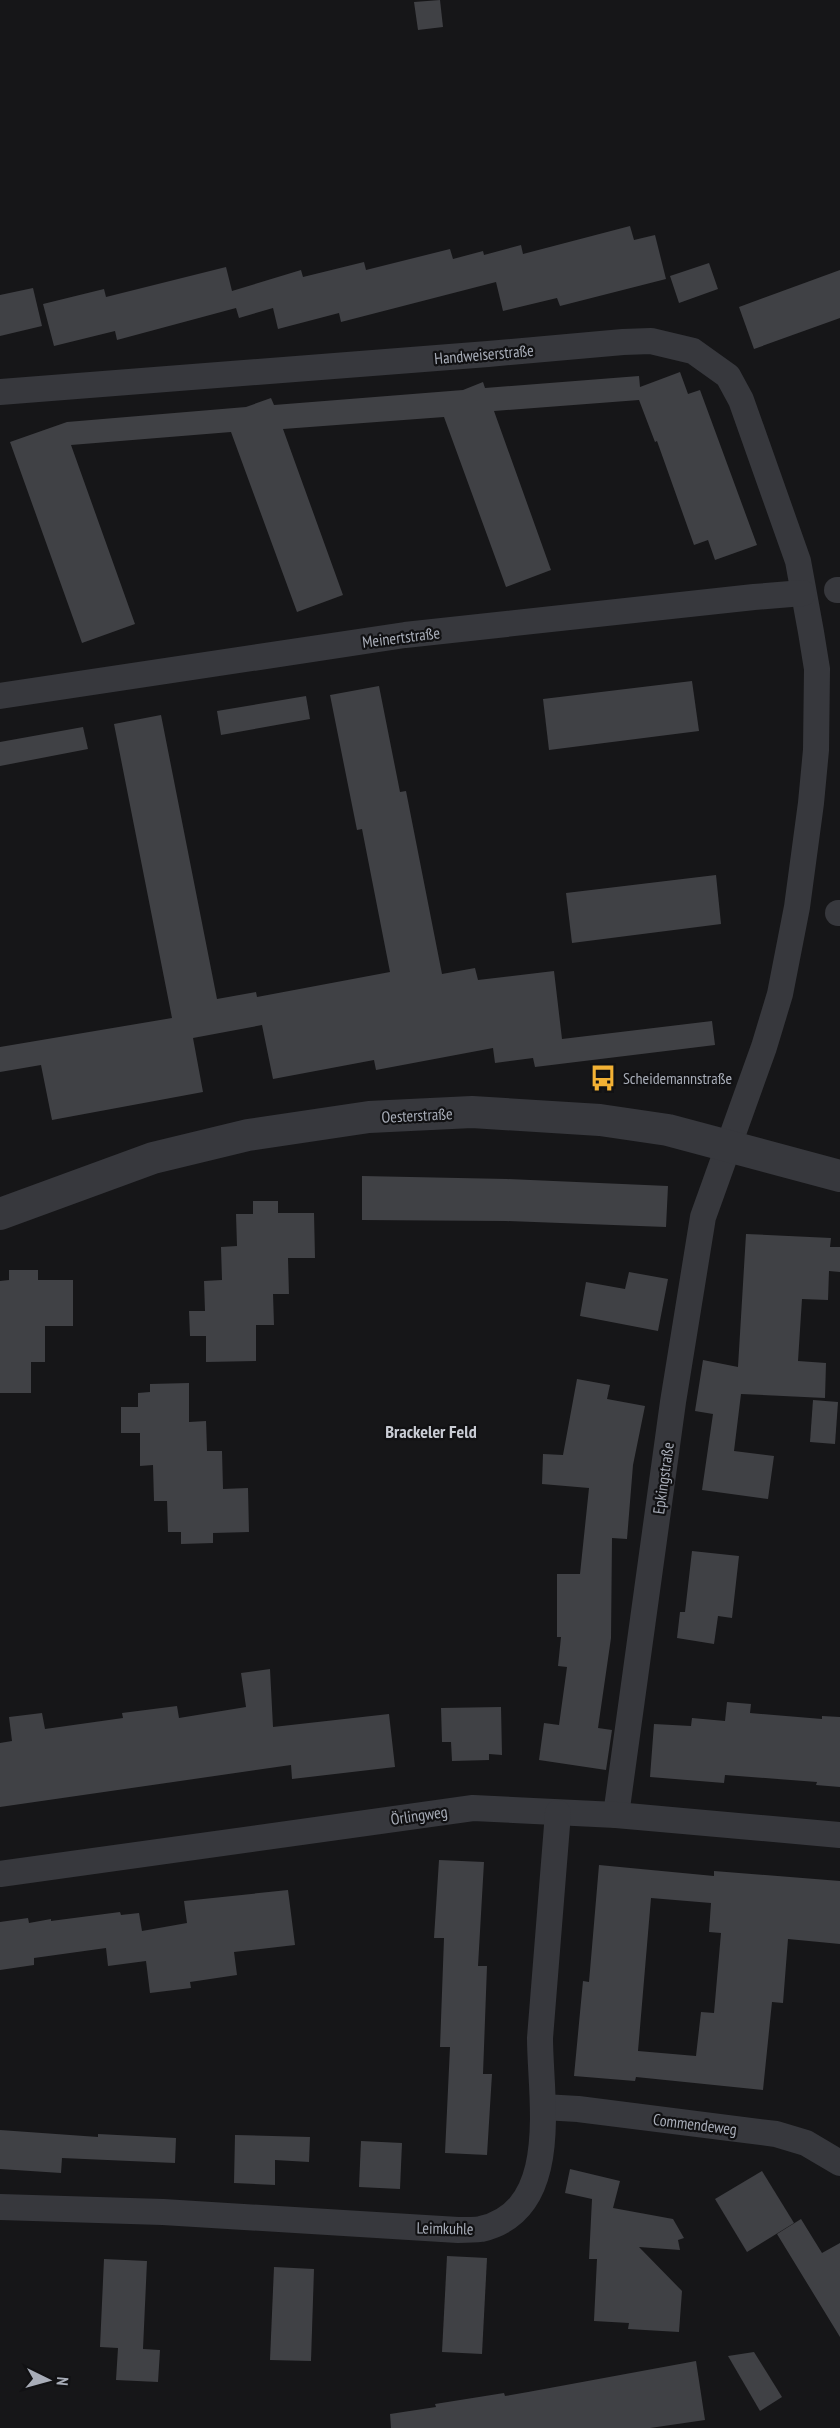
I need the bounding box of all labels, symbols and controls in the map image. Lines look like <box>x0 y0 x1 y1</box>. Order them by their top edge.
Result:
street label: Handweiserstraße <box>433 340 535 368</box>
street label: Meinertstraße <box>361 622 441 652</box>
bus stop icon: Scheidemannstraße <box>588 1063 618 1093</box>
place label: Scheidemannstraße <box>623 1068 732 1088</box>
street label: Oesterstraße <box>381 1103 453 1127</box>
district label: Brackeler Feld <box>385 1420 477 1443</box>
street label: Epkingstraße <box>648 1441 678 1515</box>
street label: Örlingweg <box>389 1801 449 1829</box>
street label: Commendeweg <box>652 2109 738 2139</box>
street label: Leimkuhle <box>416 2218 474 2238</box>
north arrow <box>18 2350 78 2410</box>
text: N <box>53 2376 73 2386</box>

